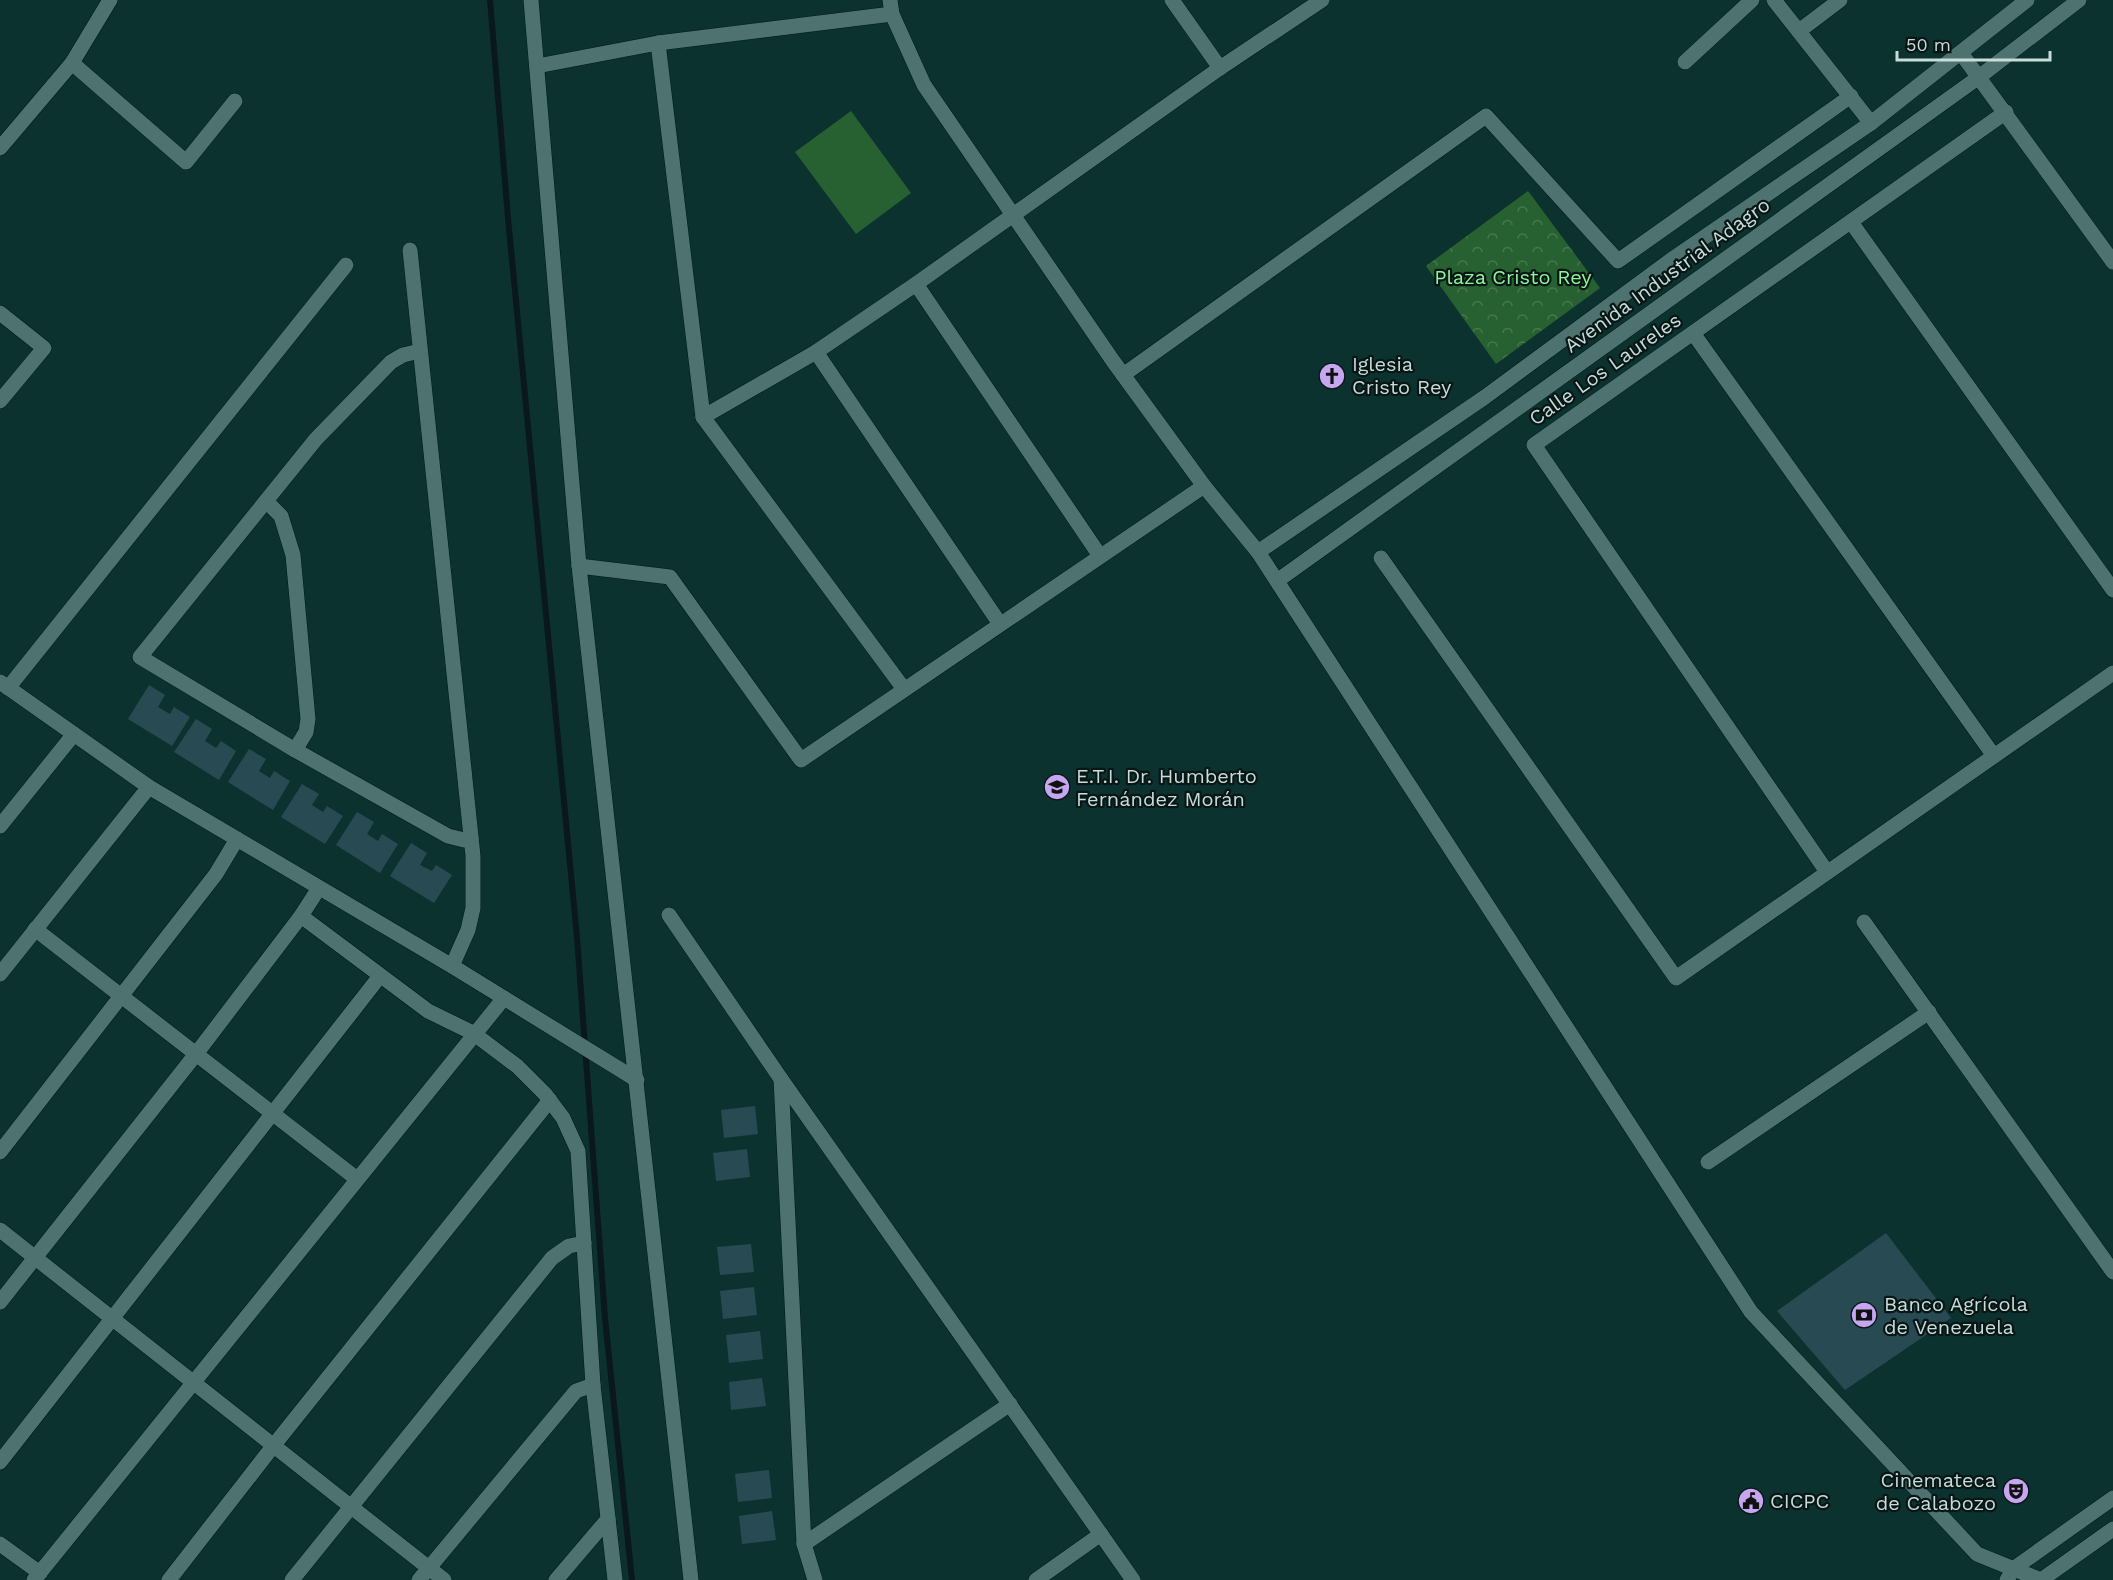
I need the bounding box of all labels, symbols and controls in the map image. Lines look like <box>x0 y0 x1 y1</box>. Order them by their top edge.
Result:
scale bar <box>1897 24 2050 62</box>
text: 50 m <box>1906 34 1951 55</box>
street label: Avenida Industrial Adagro <box>1560 192 1774 358</box>
park label: Plaza Cristo Rey <box>1434 265 1592 289</box>
street label: Calle Los Laureles <box>1524 308 1686 430</box>
place label: Iglesia Cristo Rey <box>1352 352 1452 399</box>
church icon: Iglesia Cristo Rey <box>1317 361 1347 391</box>
place label: E.T.I. Dr. Humberto Fernández Morán <box>1076 764 1257 811</box>
school or university icon: E.T.I. Dr. Humberto Fernández Morán <box>1042 772 1072 802</box>
place label: Banco Agrícola de Venezuela <box>1884 1292 2028 1339</box>
bank icon: Banco Agrícola de Venezuela <box>1849 1300 1879 1330</box>
place label: Cinemateca de Calabozo <box>1876 1468 1996 1515</box>
theatre icon: Cinemateca de Calabozo <box>2001 1476 2031 1506</box>
public building icon: CICPC <box>1736 1486 1766 1516</box>
place label: CICPC <box>1770 1489 1829 1513</box>

